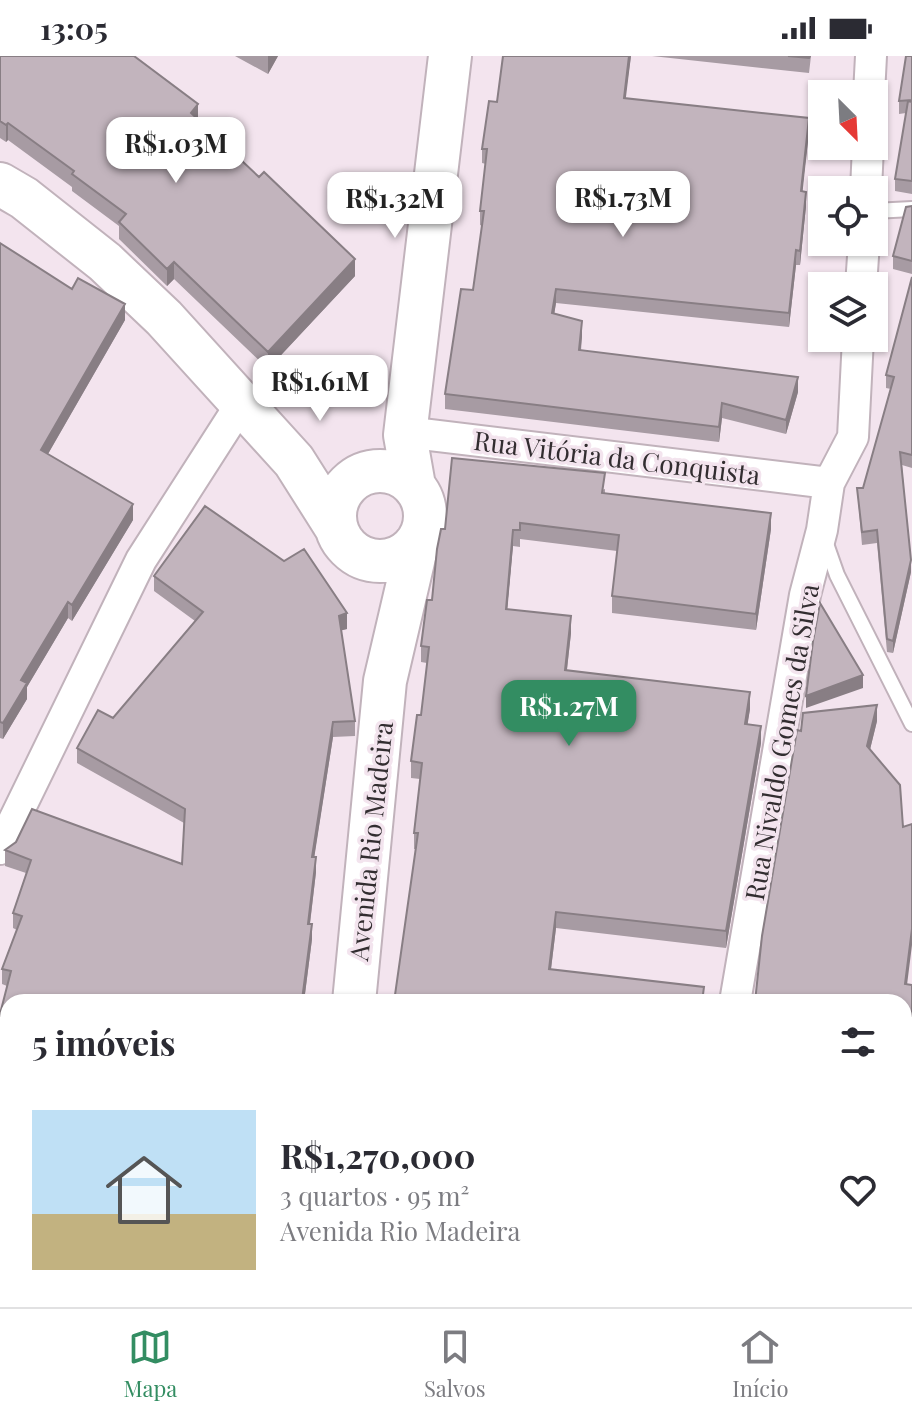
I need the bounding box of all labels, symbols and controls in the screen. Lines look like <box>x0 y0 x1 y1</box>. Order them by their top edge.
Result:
text: 13:05 <box>40 8 108 48</box>
north arrow <box>808 80 888 160</box>
map controls <box>808 80 888 352</box>
pin: R$1.03M <box>102 117 250 185</box>
text: R$1.03M <box>124 125 228 160</box>
pin: R$1.73M <box>549 171 697 239</box>
pin: R$1.32M <box>321 172 469 240</box>
button: locate <box>808 176 888 256</box>
text: R$1.73M <box>574 179 672 214</box>
text: R$1.32M <box>345 180 445 215</box>
button: layers <box>808 272 888 352</box>
pin: R$1.61M <box>246 355 394 423</box>
text: R$1.61M <box>271 363 369 398</box>
street label: Rua Vitória da Conquista <box>472 422 762 492</box>
street label: Rua Nivaldo Gomes da Silva <box>736 581 826 903</box>
pin: R$1.27M <box>495 680 643 748</box>
text: R$1.27M <box>519 688 619 723</box>
street label: Avenida Rio Madeira <box>340 720 400 963</box>
text: 5 imóveis <box>32 1019 176 1065</box>
icon: filters <box>836 1020 880 1064</box>
text: R$1,270,000 <box>280 1132 475 1178</box>
icon: home <box>96 1142 192 1238</box>
icon: heart <box>836 1168 880 1212</box>
text: 3 quartos · 95 m² <box>280 1178 469 1213</box>
text: Avenida Rio Madeira <box>280 1213 520 1248</box>
tab: Mapa <box>123 1325 177 1403</box>
tab: Salvos <box>424 1325 486 1403</box>
tab: Início <box>732 1325 789 1403</box>

